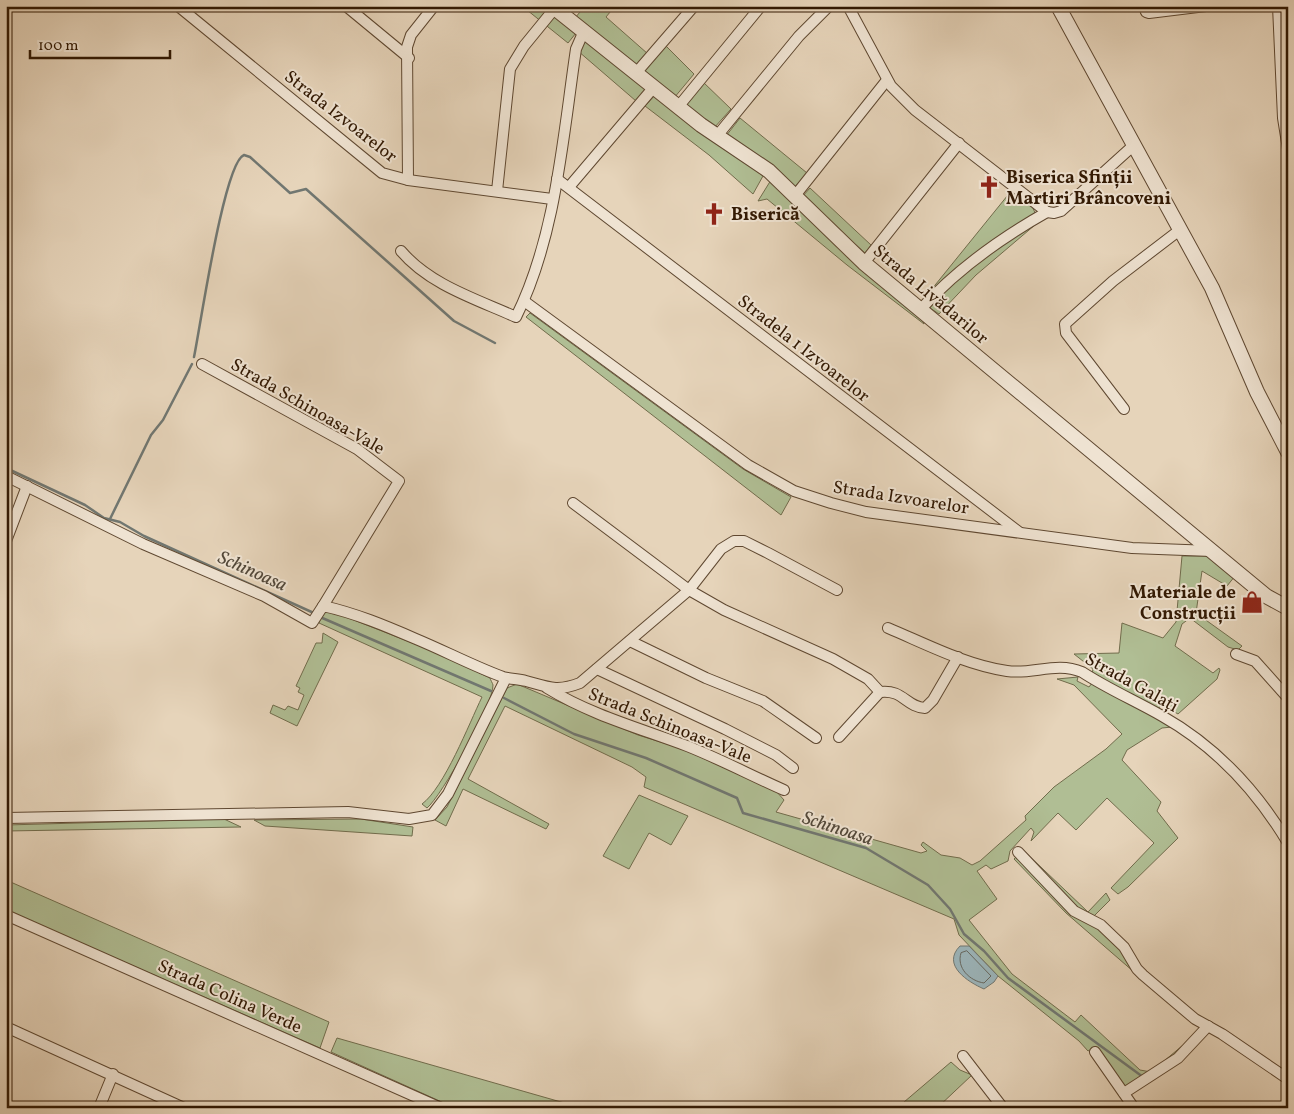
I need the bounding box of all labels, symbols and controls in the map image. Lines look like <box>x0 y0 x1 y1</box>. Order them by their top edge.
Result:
scale bar <box>30 28 170 60</box>
text: 100 m <box>38 36 78 57</box>
street label: Strada Izvoarelor <box>278 65 402 170</box>
place label: Biserica Sfinții Martiri Brâncoveni <box>1006 166 1171 212</box>
church icon: Biserica Sfinții Martiri Brâncoveni <box>976 174 1002 200</box>
church icon: Biserică <box>701 201 727 227</box>
place label: Biserică <box>731 203 800 228</box>
street label: Strada Livădarilor <box>867 239 994 351</box>
street label: Stradela 1 Izvoarelor <box>732 290 875 409</box>
street label: Strada Schinoasa-Vale <box>226 353 389 462</box>
street label: Strada Izvoarelor <box>831 475 971 522</box>
water label: Schinoasa <box>214 545 291 599</box>
place label: Materiale de Construcții <box>1129 581 1236 627</box>
shop icon: Materiale de Construcții <box>1239 589 1265 615</box>
street label: Strada Galați <box>1080 647 1183 719</box>
street label: Strada Schinoasa-Vale <box>584 682 755 771</box>
water label: Schinoasa <box>799 805 876 853</box>
street label: Strada Colina Verde <box>153 954 306 1040</box>

